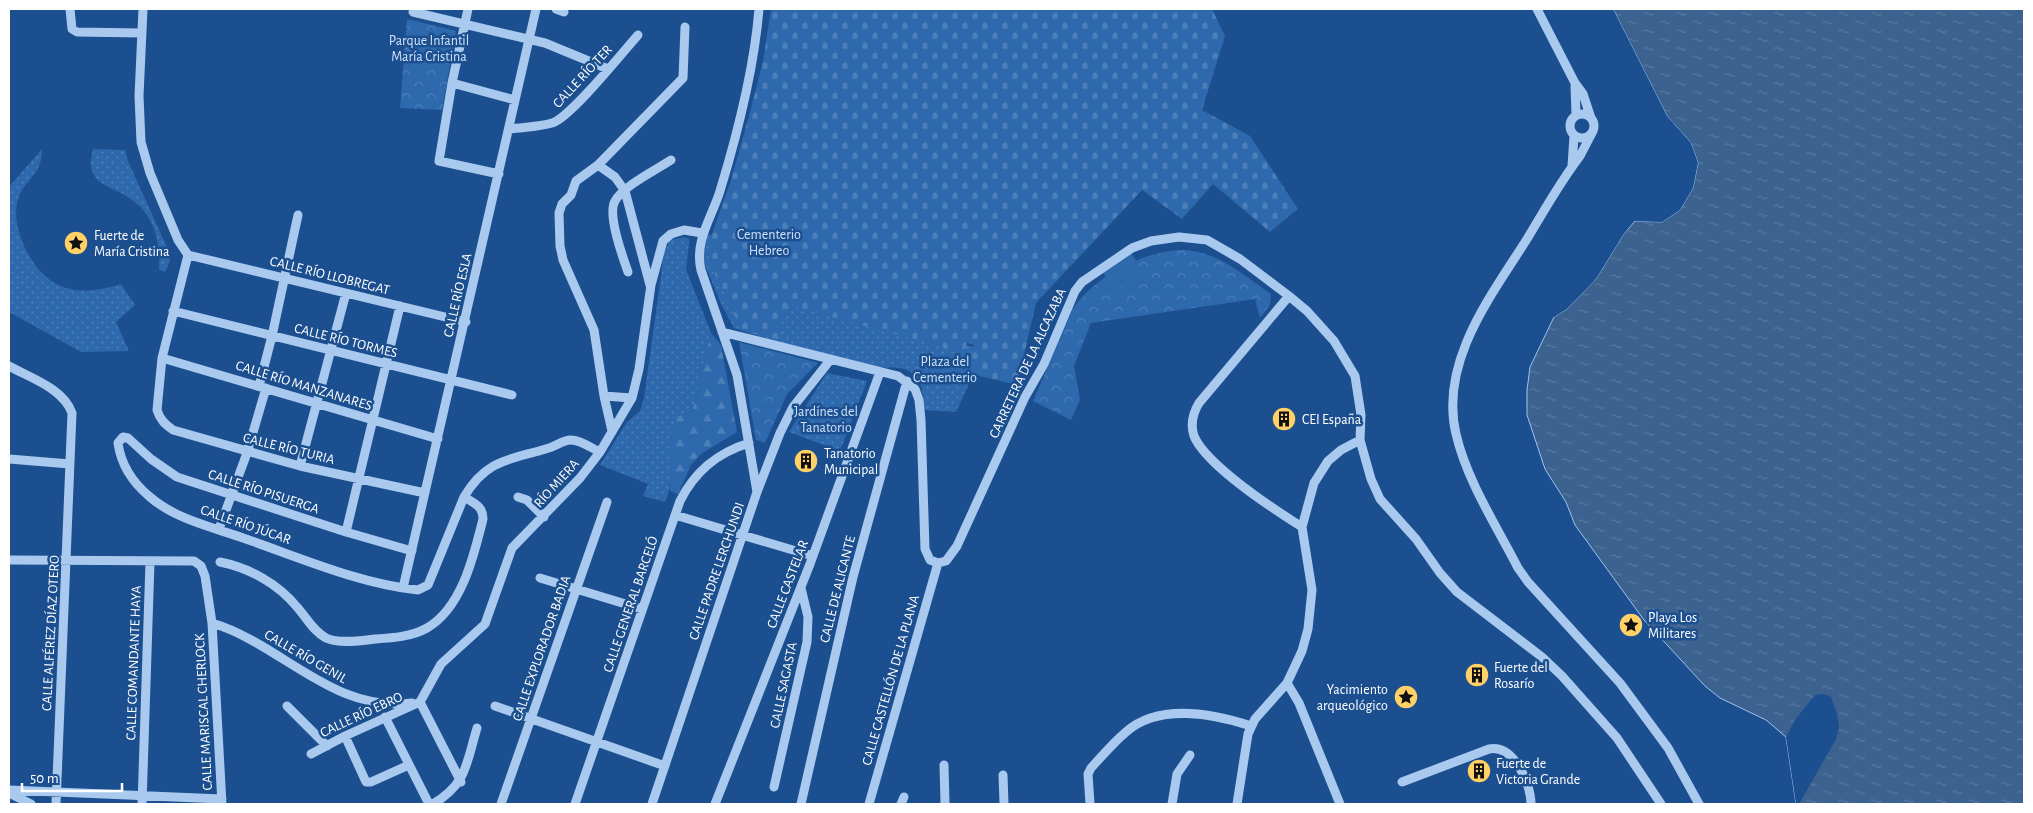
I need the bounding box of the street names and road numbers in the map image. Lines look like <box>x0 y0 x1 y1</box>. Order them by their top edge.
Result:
street label: CALLE RÍO TER <box>548 40 615 111</box>
street label: CALLE RÍO LLOBREGAT <box>268 251 392 298</box>
street label: CALLE RÍO ESLA <box>439 251 474 339</box>
street label: CARRETERA DE LA ALCAZABA <box>987 286 1069 441</box>
street label: CALLE RÍO TORMES <box>293 318 400 361</box>
street label: CALLE RÍO MANZANARES <box>234 356 374 413</box>
street label: CALLE RÍO TURIA <box>242 428 337 467</box>
street label: RÍO MIERA <box>529 455 582 511</box>
street label: CALLE RÍO PISUERGA <box>206 465 322 517</box>
street label: CALLE RÍO JÚCAR <box>199 500 294 547</box>
street label: CALLE PADRE LERCHUNDI <box>687 501 747 642</box>
street label: CALLE GENERAL BARCELÓ <box>598 533 661 674</box>
street label: CALLE DE ALICANTE <box>818 534 858 644</box>
street label: CALLE CASTELAR <box>765 538 811 630</box>
street label: CALLE ALFÉREZ DÍAZ OTERO <box>37 554 62 711</box>
street label: CALLE EXPLORADOR BADIA <box>510 574 573 723</box>
street label: CALLE COMANDANTE HAYA <box>124 585 144 741</box>
street label: CALLE CASTELLÓN DE LA PLANA <box>857 593 922 767</box>
street label: CALLE RÍO GENIL <box>262 625 351 686</box>
street label: CALLE MARISCAL CHERLOCK <box>193 633 215 791</box>
street label: CALLE SAGASTA <box>768 641 800 730</box>
street label: CALLE RÍO EBRO <box>317 687 405 740</box>

